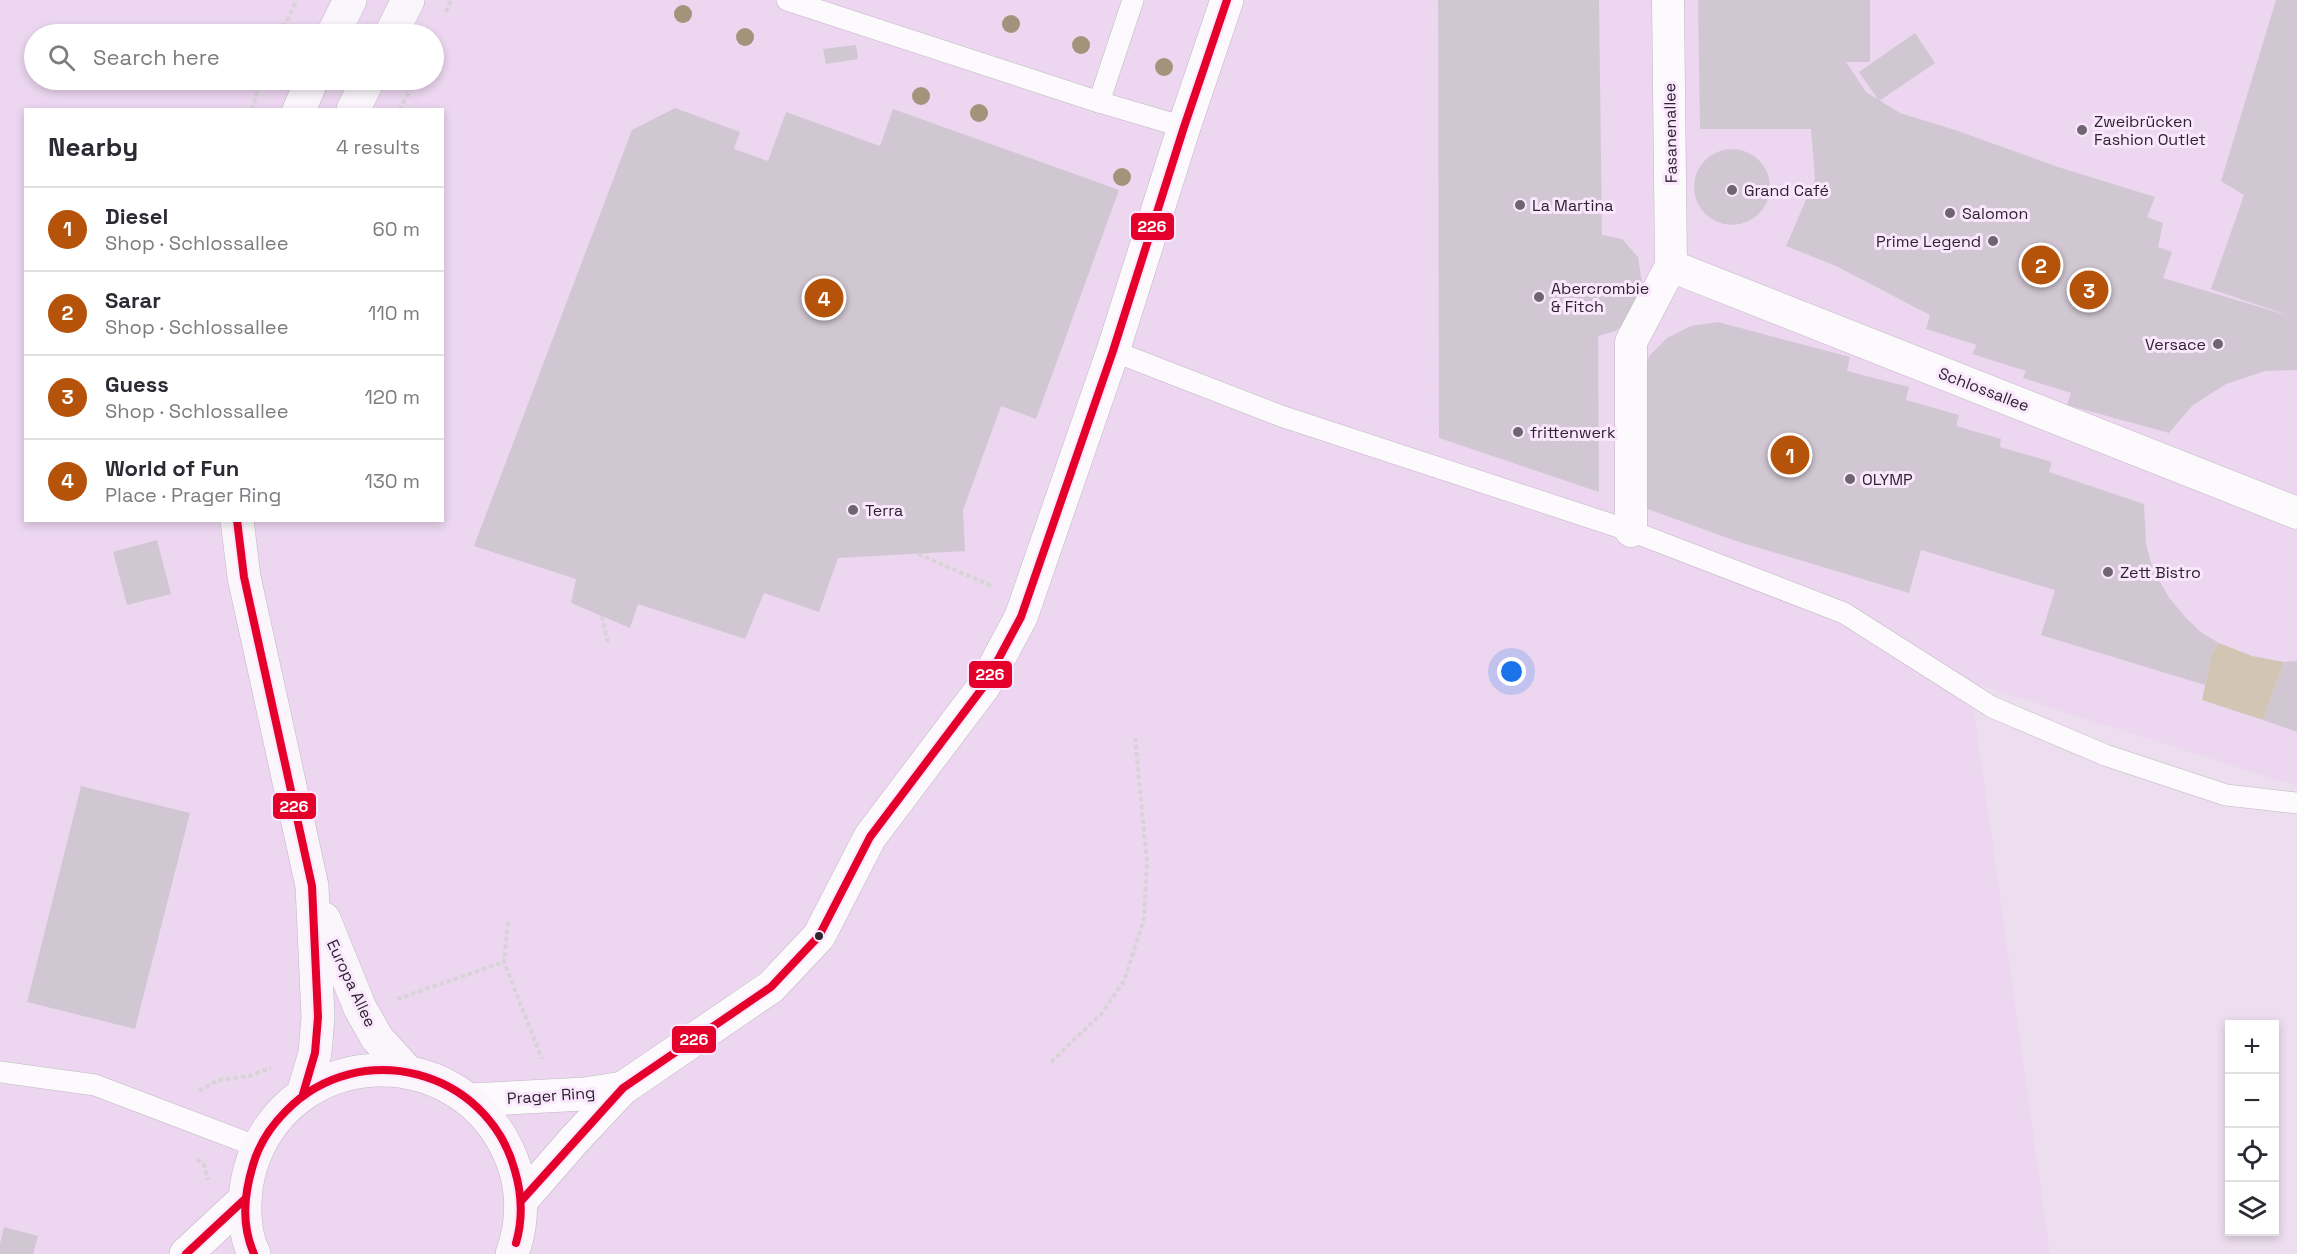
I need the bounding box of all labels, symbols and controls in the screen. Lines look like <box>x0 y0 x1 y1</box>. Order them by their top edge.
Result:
search box <box>24 24 444 90</box>
icon: search <box>45 41 78 74</box>
text: Search here <box>93 43 220 71</box>
street label: Fasanenallee <box>1659 83 1682 183</box>
place label: Zweibrücken Fashion Outlet <box>2094 111 2206 150</box>
marker: Zweibrücken Fashion Outlet <box>2075 123 2089 137</box>
text: Nearby <box>48 130 138 164</box>
text: 4 results <box>336 134 420 160</box>
place label: Grand Café <box>1744 180 1829 201</box>
marker: Grand Café <box>1725 183 1739 197</box>
place label: La Martina <box>1532 195 1613 216</box>
marker: La Martina <box>1513 198 1527 212</box>
text: Diesel <box>105 202 168 230</box>
place label: Salomon <box>1962 203 2028 224</box>
marker: Salomon <box>1943 206 1957 220</box>
line badge: 226 <box>1130 212 1175 241</box>
text: 1 <box>63 216 72 242</box>
text: 60 m <box>373 216 420 242</box>
text: 226 <box>1138 216 1167 237</box>
text: Shop · Schlossallee <box>105 230 289 256</box>
place label: Prime Legend <box>1876 231 1981 252</box>
marker: Prime Legend <box>1986 234 2000 248</box>
pin: 2 <box>2022 242 2060 288</box>
pin: 3 <box>2070 268 2108 312</box>
pin: 4 <box>804 276 844 320</box>
place label: Abercrombie & Fitch <box>1551 278 1649 317</box>
text: Sarar <box>105 286 161 314</box>
marker: Abercrombie & Fitch <box>1532 290 1546 304</box>
text: 2 <box>62 300 73 326</box>
text: 110 m <box>368 300 420 326</box>
text: Shop · Schlossallee <box>105 314 289 340</box>
place label: Versace <box>2145 334 2206 355</box>
marker: Versace <box>2211 337 2225 351</box>
street label: Schlossallee <box>1935 363 2032 416</box>
text: Guess <box>105 370 169 398</box>
text: 3 <box>61 384 74 410</box>
text: 120 m <box>364 384 420 410</box>
text: Shop · Schlossallee <box>105 398 289 424</box>
place label: frittenwerk <box>1530 422 1616 443</box>
marker: frittenwerk <box>1511 425 1525 439</box>
pin: 1 <box>1770 432 1810 478</box>
text: World of Fun <box>105 454 239 482</box>
text: 4 <box>61 468 74 494</box>
text: 130 m <box>364 468 420 494</box>
place label: OLYMP <box>1862 469 1913 490</box>
marker: OLYMP <box>1843 472 1857 486</box>
text: Place · Prager Ring <box>105 482 281 508</box>
place label: Terra <box>865 500 903 521</box>
marker: Terra <box>846 503 860 517</box>
place label: Zett Bistro <box>2120 562 2201 583</box>
marker: Zett Bistro <box>2101 565 2115 579</box>
your location <box>1497 657 1526 686</box>
line badge: 226 <box>968 660 1013 689</box>
text: 226 <box>976 664 1005 685</box>
line badge: 226 <box>272 792 317 820</box>
text: 226 <box>280 796 309 817</box>
unlabelled marker <box>813 930 825 942</box>
street label: Europa Allee <box>322 936 381 1031</box>
map controls <box>2225 1020 2279 1236</box>
button: + <box>2225 1020 2279 1074</box>
line badge: 226 <box>671 1025 717 1054</box>
text: 226 <box>680 1029 709 1050</box>
button: − <box>2225 1074 2279 1128</box>
street label: Prager Ring <box>506 1082 596 1109</box>
button: locate <box>2225 1128 2279 1182</box>
button: layers <box>2225 1182 2279 1236</box>

